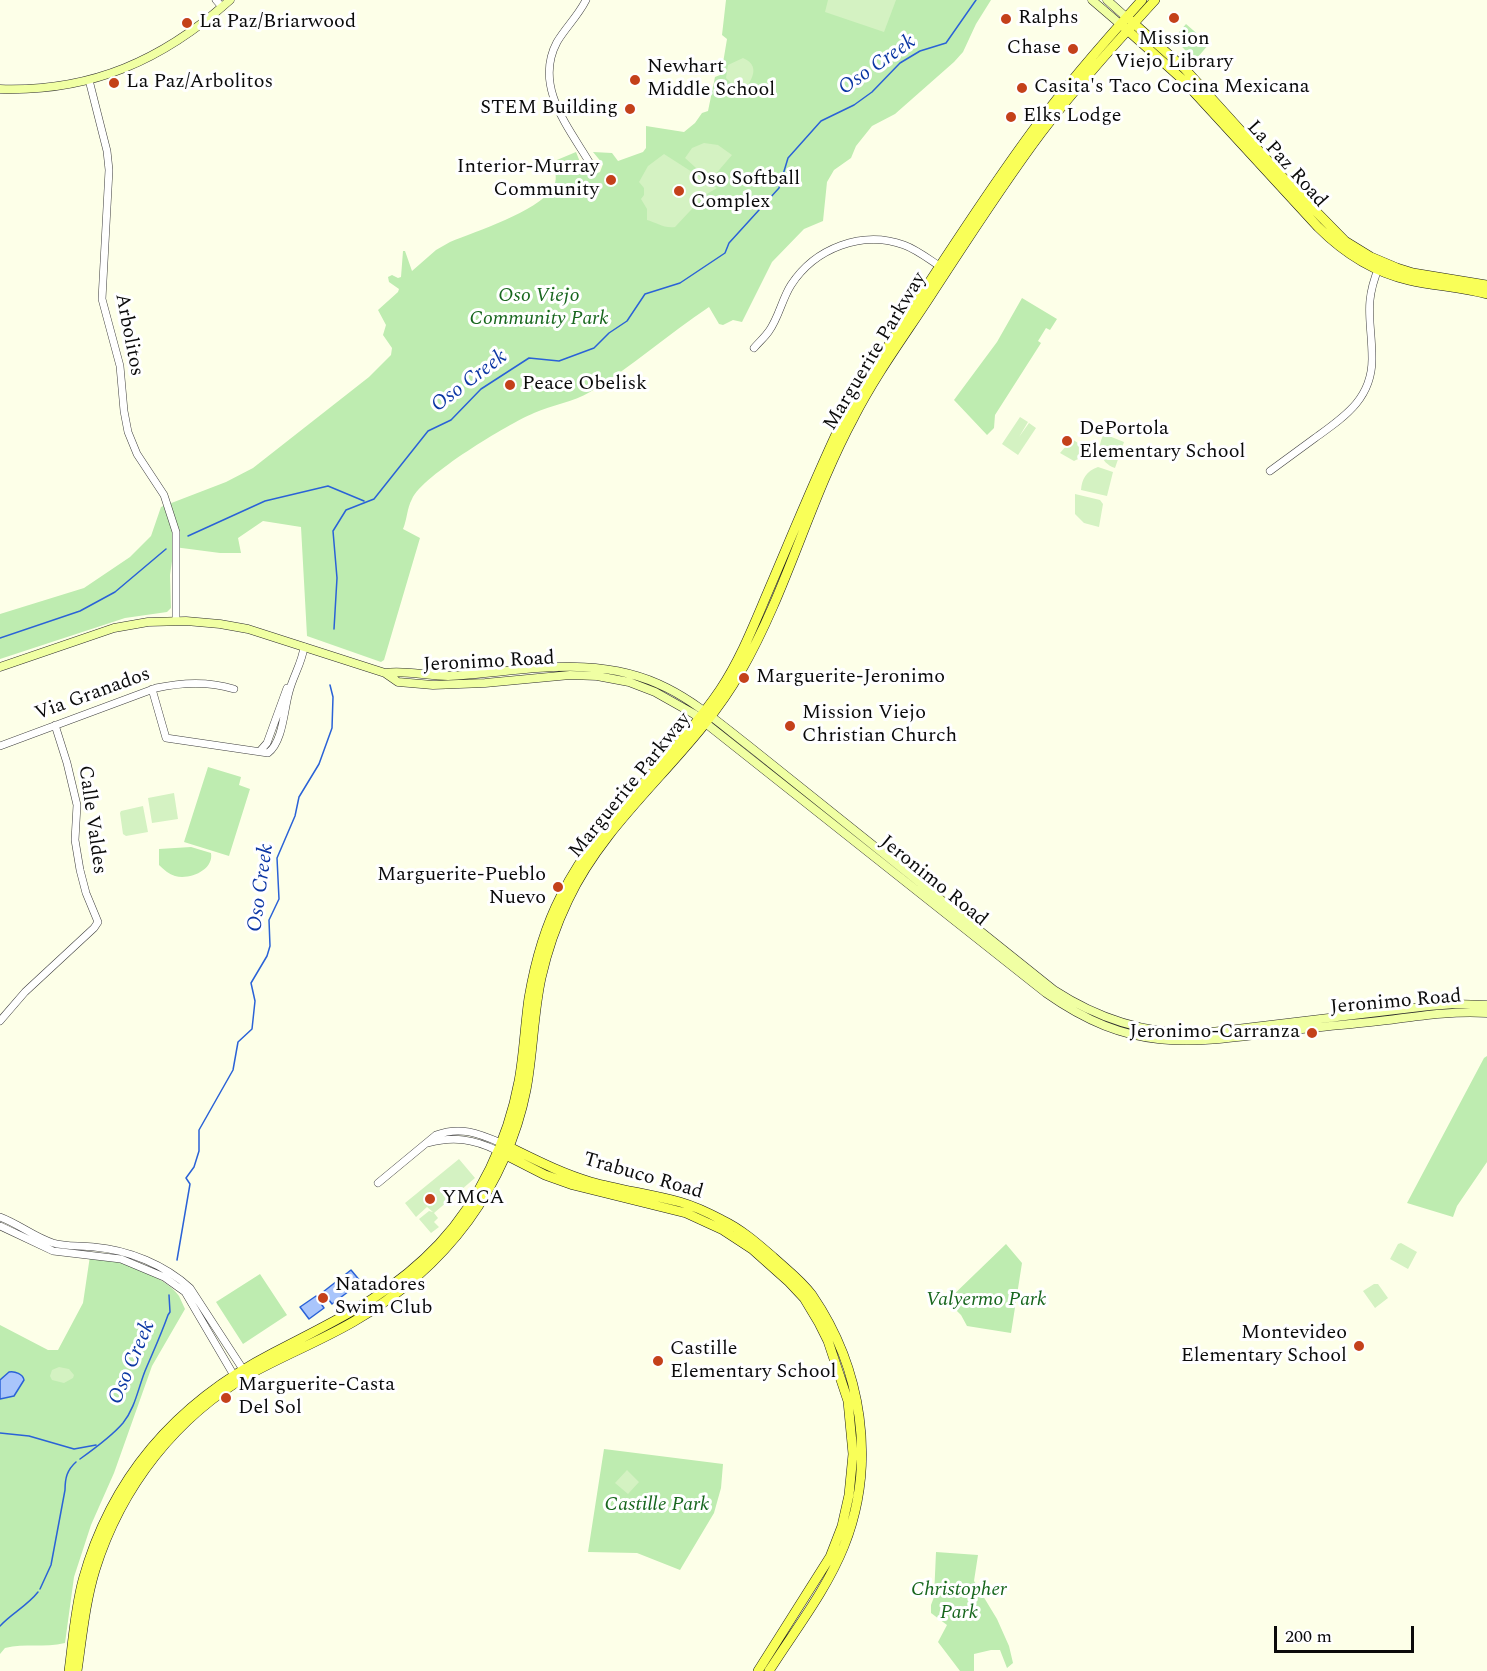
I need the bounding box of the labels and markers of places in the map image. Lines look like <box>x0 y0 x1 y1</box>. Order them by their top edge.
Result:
place label: Ralphs <box>1018 7 1079 31</box>
place label: La Paz/Briarwood <box>199 11 356 35</box>
marker: Mission Viejo Library <box>1167 11 1181 25</box>
marker: Ralphs <box>999 12 1013 26</box>
marker: La Paz/Briarwood <box>180 16 194 30</box>
place label: Mission Viejo Library <box>1115 28 1233 75</box>
place label: Chase <box>1007 37 1061 61</box>
marker: Chase <box>1066 42 1080 56</box>
place label: Newhart Middle School <box>647 56 775 103</box>
place label: La Paz/Arbolitos <box>126 71 273 95</box>
marker: Newhart Middle School <box>628 73 642 87</box>
marker: La Paz/Arbolitos <box>107 76 121 90</box>
place label: Casita's Taco Cocina Mexicana <box>1034 76 1310 100</box>
marker: Casita's Taco Cocina Mexicana <box>1015 81 1029 95</box>
place label: STEM Building <box>480 97 618 121</box>
marker: STEM Building <box>623 102 637 116</box>
place label: Elks Lodge <box>1023 105 1121 129</box>
marker: Elks Lodge <box>1004 110 1018 124</box>
place label: Interior-Murray Community <box>457 156 599 203</box>
place label: Oso Softball Complex <box>691 168 800 215</box>
marker: Interior-Murray Community <box>604 173 618 187</box>
marker: Oso Softball Complex <box>672 184 686 198</box>
place label: Peace Obelisk <box>522 373 647 397</box>
marker: Peace Obelisk <box>503 378 517 392</box>
place label: DePortola Elementary School <box>1079 418 1245 465</box>
marker: DePortola Elementary School <box>1060 434 1074 448</box>
place label: Marguerite-Jeronimo <box>756 666 945 690</box>
marker: Marguerite-Jeronimo <box>737 671 751 685</box>
place label: Mission Viejo Christian Church <box>802 702 957 749</box>
marker: Mission Viejo Christian Church <box>783 719 797 733</box>
place label: Marguerite-Pueblo Nuevo <box>377 864 546 911</box>
marker: Marguerite-Pueblo Nuevo <box>551 880 565 894</box>
place label: Jeronimo-Carranza <box>1130 1021 1300 1045</box>
marker: Jeronimo-Carranza <box>1305 1026 1319 1040</box>
place label: YMCA <box>442 1187 505 1211</box>
marker: YMCA <box>423 1192 437 1206</box>
place label: Natadores Swim Club <box>335 1274 432 1321</box>
marker: Natadores Swim Club <box>316 1291 330 1305</box>
place label: Montevideo Elementary School <box>1181 1322 1347 1369</box>
place label: Castille Elementary School <box>670 1338 836 1385</box>
marker: Montevideo Elementary School <box>1352 1339 1366 1353</box>
marker: Castille Elementary School <box>651 1354 665 1368</box>
place label: Marguerite-Casta Del Sol <box>238 1374 395 1421</box>
marker: Marguerite-Casta Del Sol <box>219 1391 233 1405</box>

